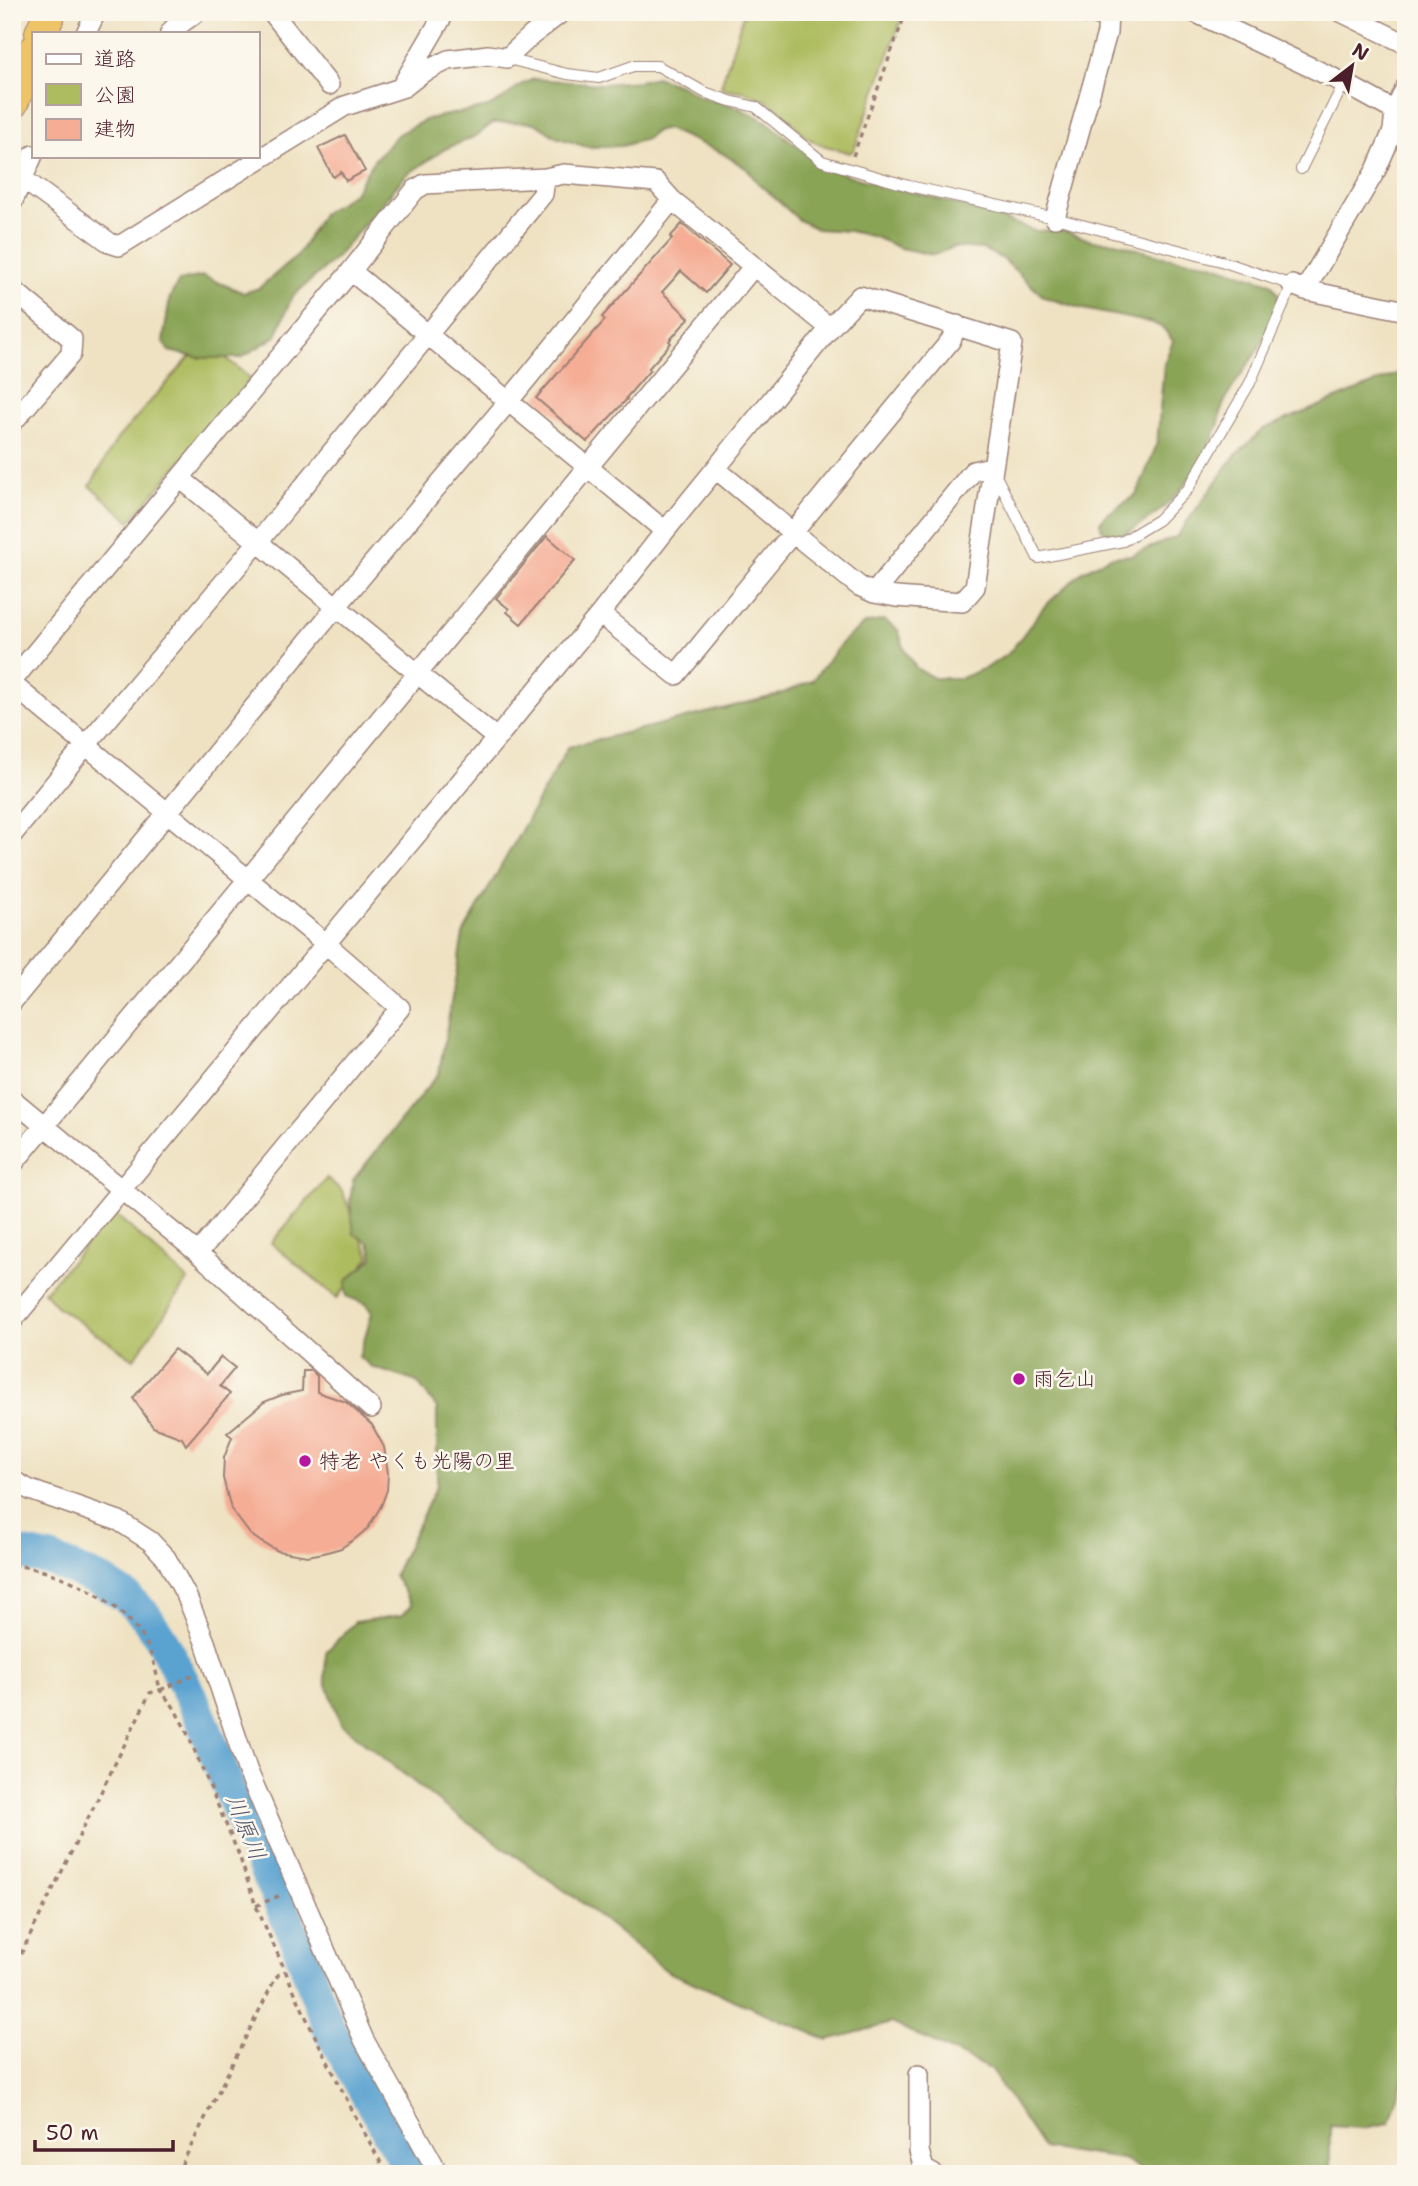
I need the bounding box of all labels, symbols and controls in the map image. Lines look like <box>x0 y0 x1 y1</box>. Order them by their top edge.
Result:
legend <box>32 32 259 158</box>
north arrow <box>1316 32 1386 102</box>
text: N <box>1348 37 1373 66</box>
text: 道路 <box>94 45 136 73</box>
text: 公園 <box>94 81 136 109</box>
text: 建物 <box>94 115 136 143</box>
place label: 雨乞山 <box>1033 1365 1096 1393</box>
marker: 雨乞山 <box>1011 1371 1027 1387</box>
place label: 特老 やくも光陽の里 <box>319 1447 515 1475</box>
marker: 特老 やくも光陽の里 <box>297 1453 313 1469</box>
water label: 川原川 <box>219 1789 273 1865</box>
scale bar <box>35 2109 173 2153</box>
text: 50 m <box>46 2119 99 2147</box>

